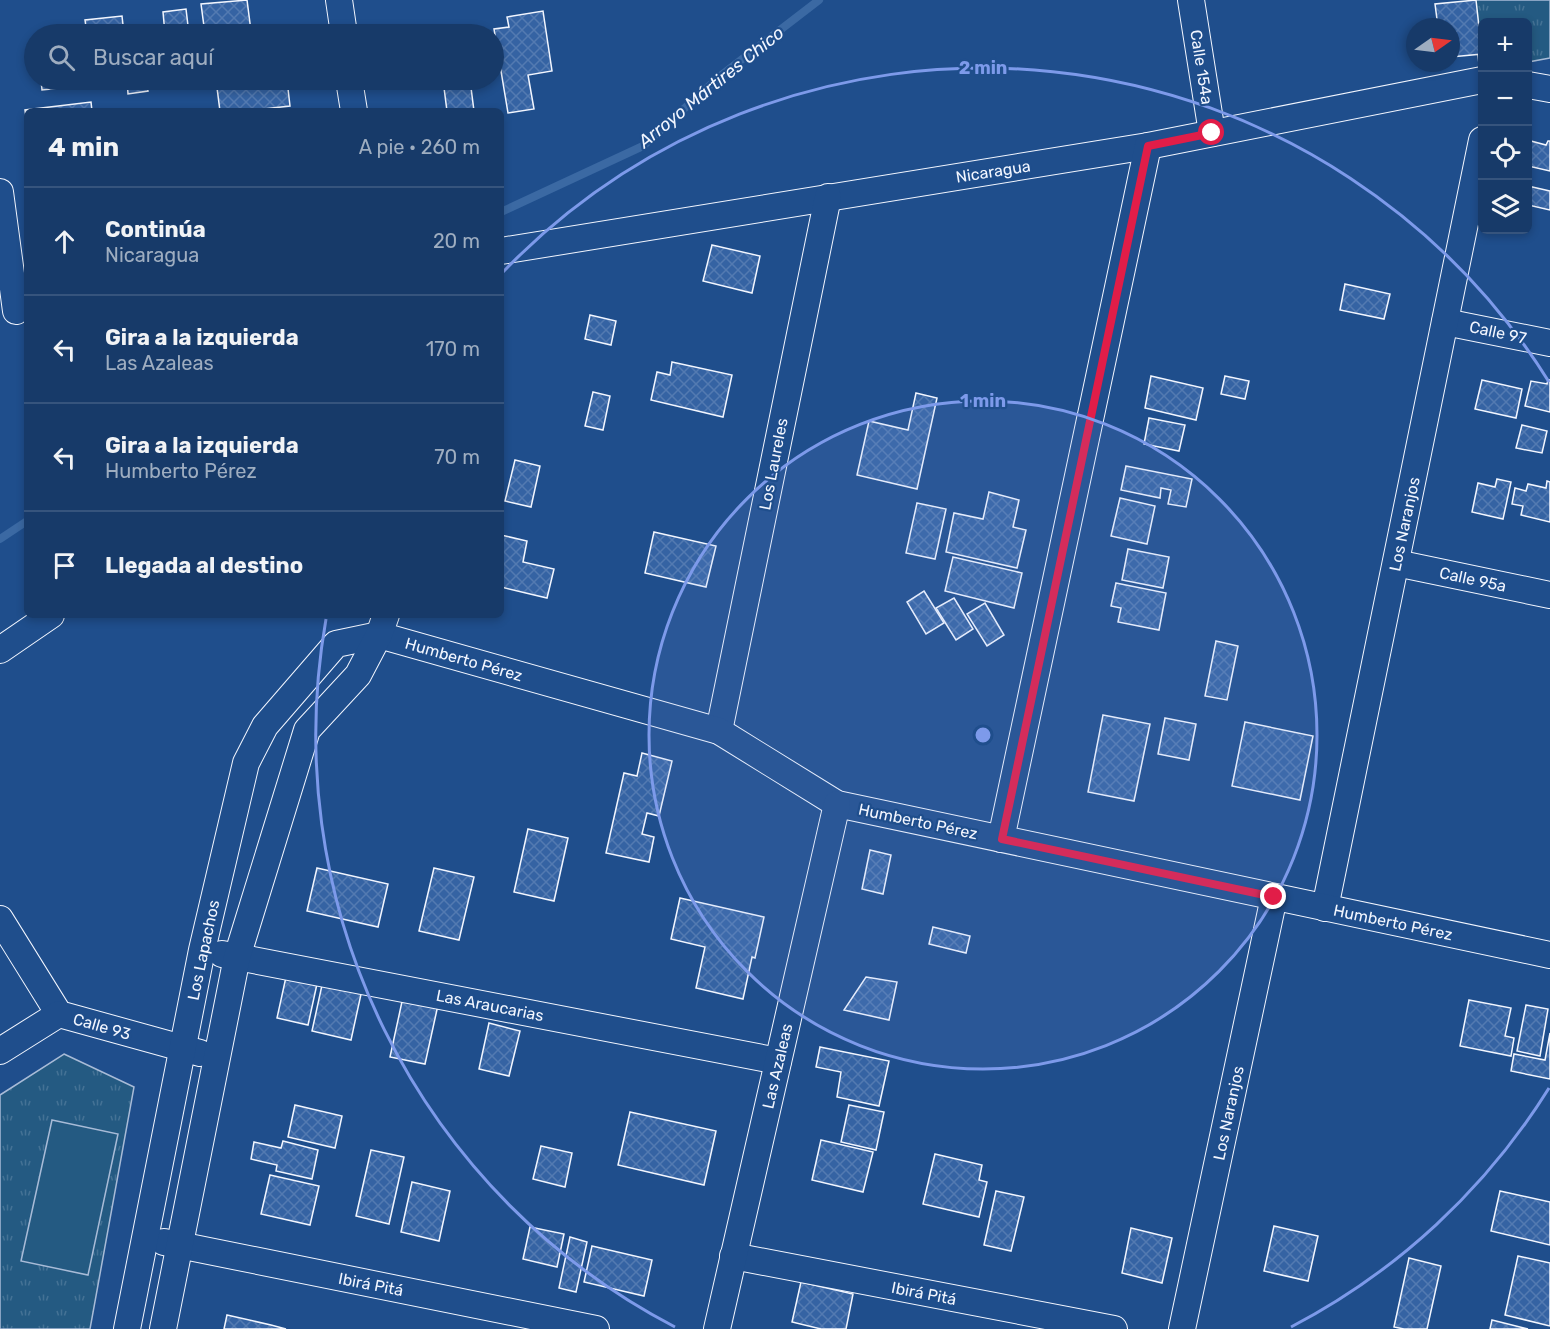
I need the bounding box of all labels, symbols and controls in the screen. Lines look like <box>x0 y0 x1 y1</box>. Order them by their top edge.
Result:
north arrow <box>1406 18 1460 72</box>
map controls <box>1478 18 1532 234</box>
button: + <box>1478 18 1532 72</box>
water label: Arroyo Mártires Chico <box>633 21 788 153</box>
search box <box>24 24 504 90</box>
street label: Calle 154a <box>1186 28 1217 106</box>
icon: search <box>45 41 78 74</box>
text: Buscar aquí <box>93 44 214 71</box>
text: 2 min <box>959 57 1007 79</box>
button: − <box>1478 72 1532 126</box>
route start <box>1198 119 1224 145</box>
button: locate <box>1478 126 1532 180</box>
text: 4 min <box>48 132 119 163</box>
text: A pie · 260 m <box>359 135 480 159</box>
street label: Nicaragua <box>954 156 1032 187</box>
button: layers <box>1478 180 1532 234</box>
text: Continúa <box>105 216 206 243</box>
icon: ahead <box>48 225 81 258</box>
text: 20 m <box>433 229 480 253</box>
text: Nicaragua <box>105 243 199 267</box>
street label: Calle 97 <box>1468 317 1528 348</box>
text: Gira a la izquierda <box>105 324 299 351</box>
icon: left <box>48 333 81 366</box>
text: 170 m <box>426 337 480 361</box>
text: Las Azaleas <box>105 351 214 375</box>
text: 1 min <box>960 390 1006 412</box>
street label: Los Laureles <box>755 416 792 512</box>
text: Gira a la izquierda <box>105 432 299 459</box>
icon: left <box>48 441 81 474</box>
text: 70 m <box>434 445 480 469</box>
text: Humberto Pérez <box>105 459 257 483</box>
street label: Los Naranjos <box>1385 475 1424 573</box>
icon: arrive <box>48 549 81 582</box>
text: Llegada al destino <box>105 552 303 579</box>
street label: Calle 95a <box>1438 563 1508 596</box>
street label: Humberto Pérez <box>403 634 525 685</box>
centre of rings <box>973 725 993 745</box>
street label: Humberto Pérez <box>857 800 979 843</box>
route end <box>1260 883 1286 909</box>
street label: Los Lapachos <box>184 898 223 1002</box>
street label: Humberto Pérez <box>1332 901 1454 944</box>
street label: Las Araucarias <box>434 986 545 1025</box>
street label: Calle 93 <box>71 1009 133 1044</box>
street label: Las Azaleas <box>758 1022 797 1111</box>
street label: Los Naranjos <box>1209 1064 1248 1162</box>
street label: Ibirá Pitá <box>337 1269 405 1300</box>
street label: Ibirá Pitá <box>890 1278 958 1309</box>

